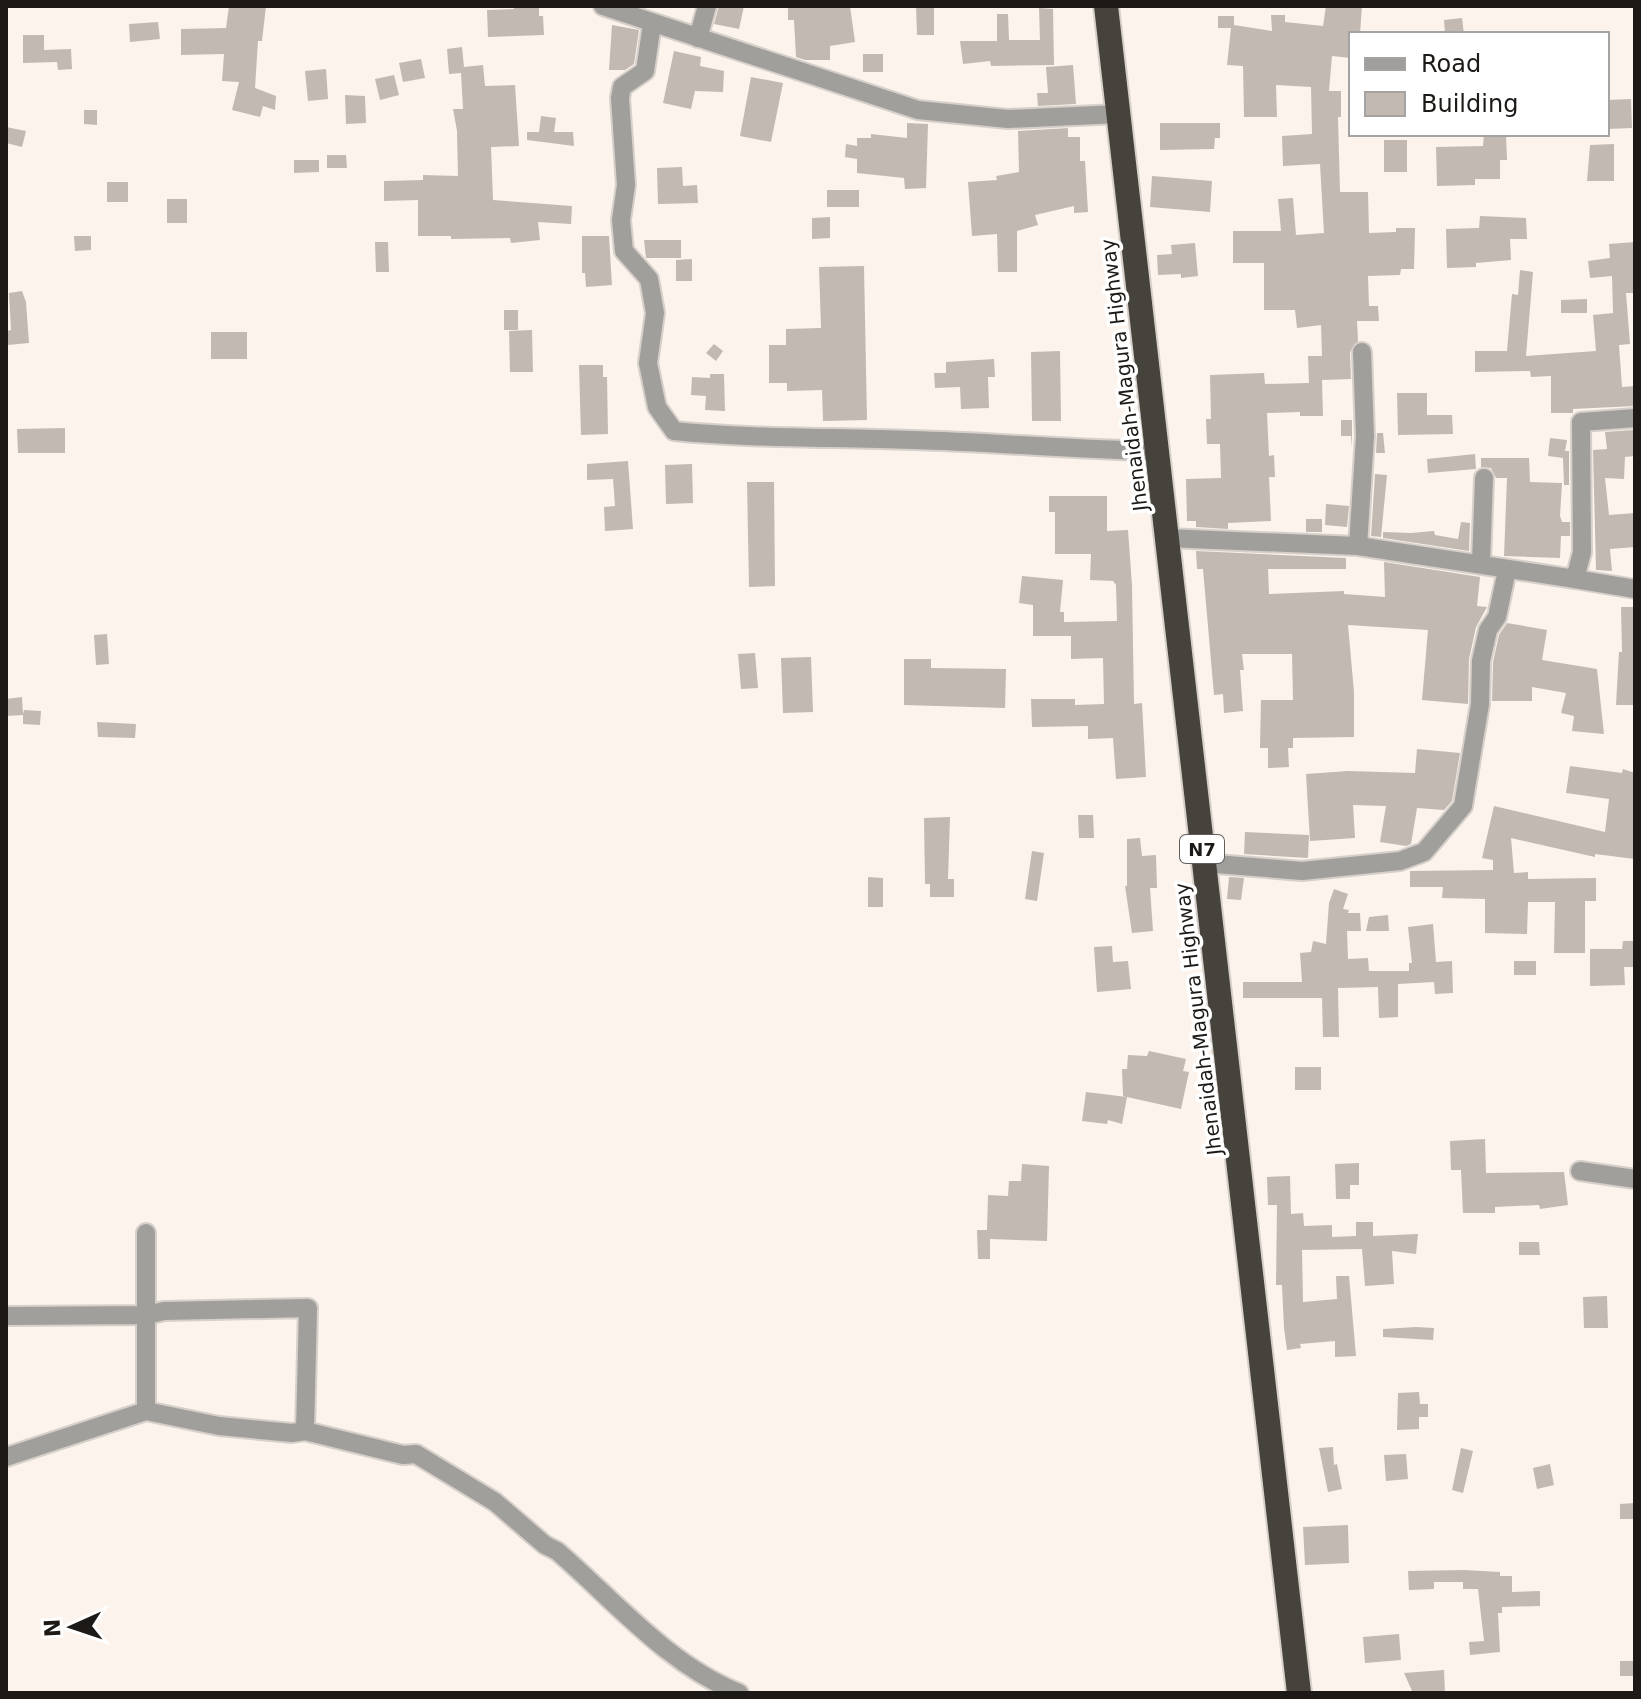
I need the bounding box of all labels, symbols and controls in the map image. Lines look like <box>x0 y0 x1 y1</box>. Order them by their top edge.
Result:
legend <box>1349 32 1609 136</box>
text: Road <box>1421 50 1481 78</box>
text: Building <box>1421 90 1518 118</box>
street label: Jhenaidah-Magura Highway <box>1095 237 1153 515</box>
road number: N7 <box>1180 835 1224 863</box>
street label: Jhenaidah-Magura Highway <box>1169 881 1227 1159</box>
north arrow <box>32 1587 112 1667</box>
text: N <box>40 1618 65 1638</box>

